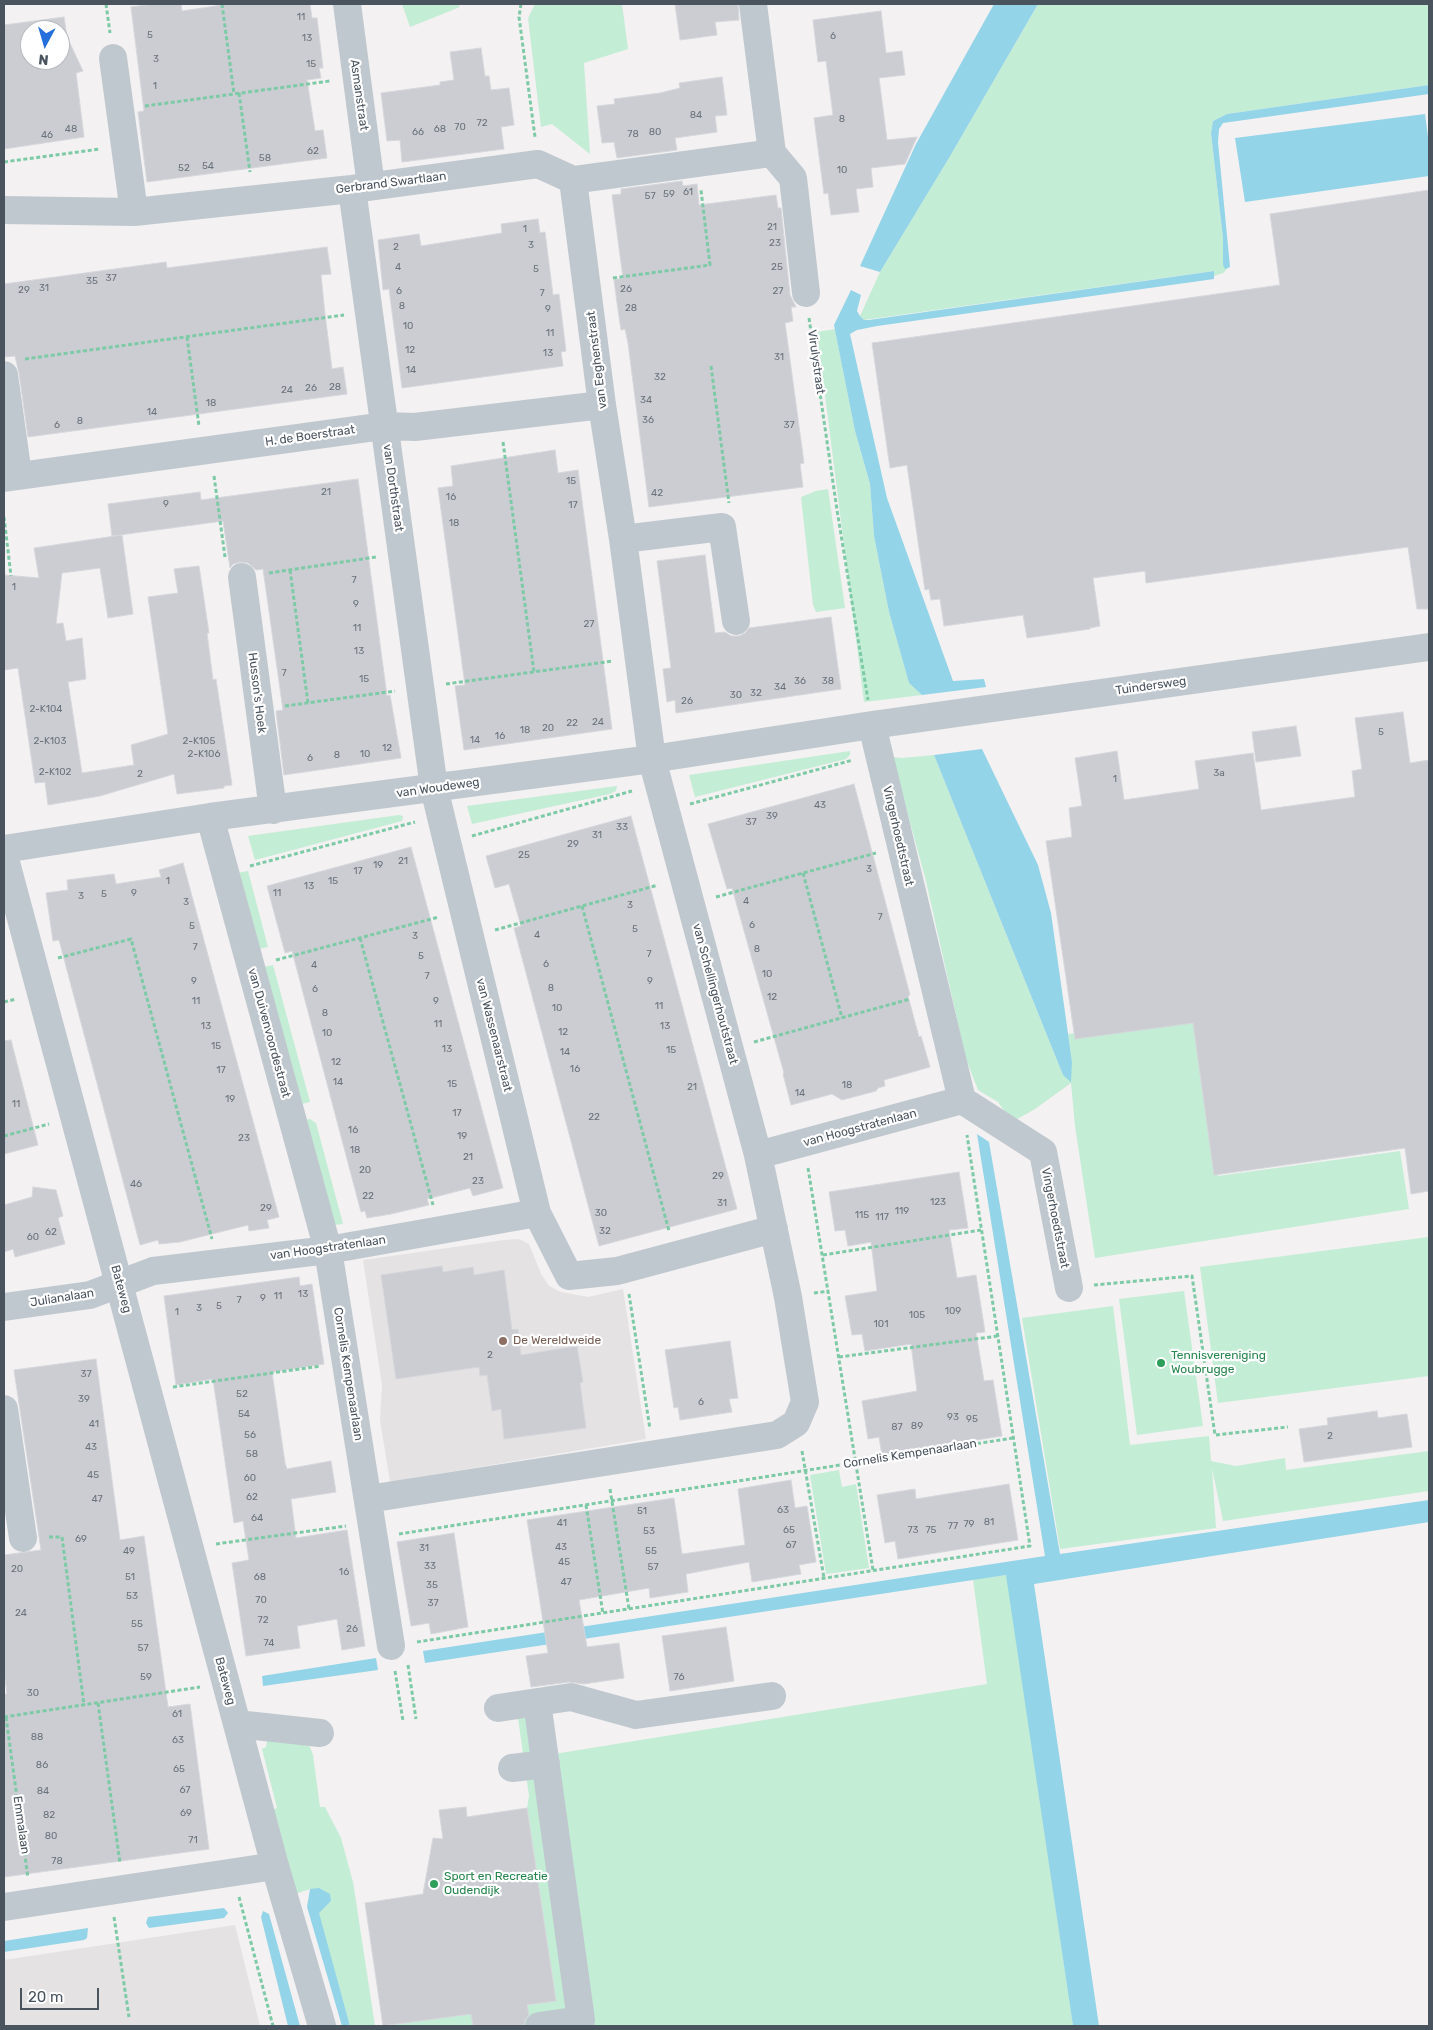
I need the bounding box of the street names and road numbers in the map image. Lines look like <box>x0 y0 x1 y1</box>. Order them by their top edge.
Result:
street label: Asmanstraat <box>347 58 371 132</box>
street label: Gerbrand Swartlaan <box>335 169 447 197</box>
street label: van Eeghenstraat <box>584 310 610 410</box>
street label: Virulystraat <box>804 329 828 395</box>
street label: H. de Boerstraat <box>264 423 356 449</box>
street label: van Dorthstraat <box>380 443 406 533</box>
street label: Husson's Hoek <box>245 652 269 734</box>
street label: Tuindersweg <box>1115 674 1187 698</box>
street label: van Woudeweg <box>396 775 480 801</box>
street label: Vingerhoedtstraat <box>879 785 917 887</box>
street label: van Schellingerhoutstraat <box>689 922 741 1066</box>
street label: van Duivenvoordestraat <box>245 967 293 1099</box>
street label: van Wassenaarstraat <box>473 977 515 1093</box>
street label: van Hoogstratenlaan <box>802 1106 918 1150</box>
street label: Vingerhoedtstraat <box>1038 1166 1072 1270</box>
street label: van Hoogstratenlaan <box>269 1233 387 1263</box>
street label: Bateweg <box>108 1263 134 1315</box>
street label: Julianalaan <box>29 1286 95 1310</box>
street label: Cornelis Kempenaarlaan <box>330 1306 366 1442</box>
street label: Cornelis Kempenaarlaan <box>842 1436 978 1472</box>
street label: Bateweg <box>212 1655 238 1707</box>
street label: Emmalaan <box>10 1795 32 1855</box>

